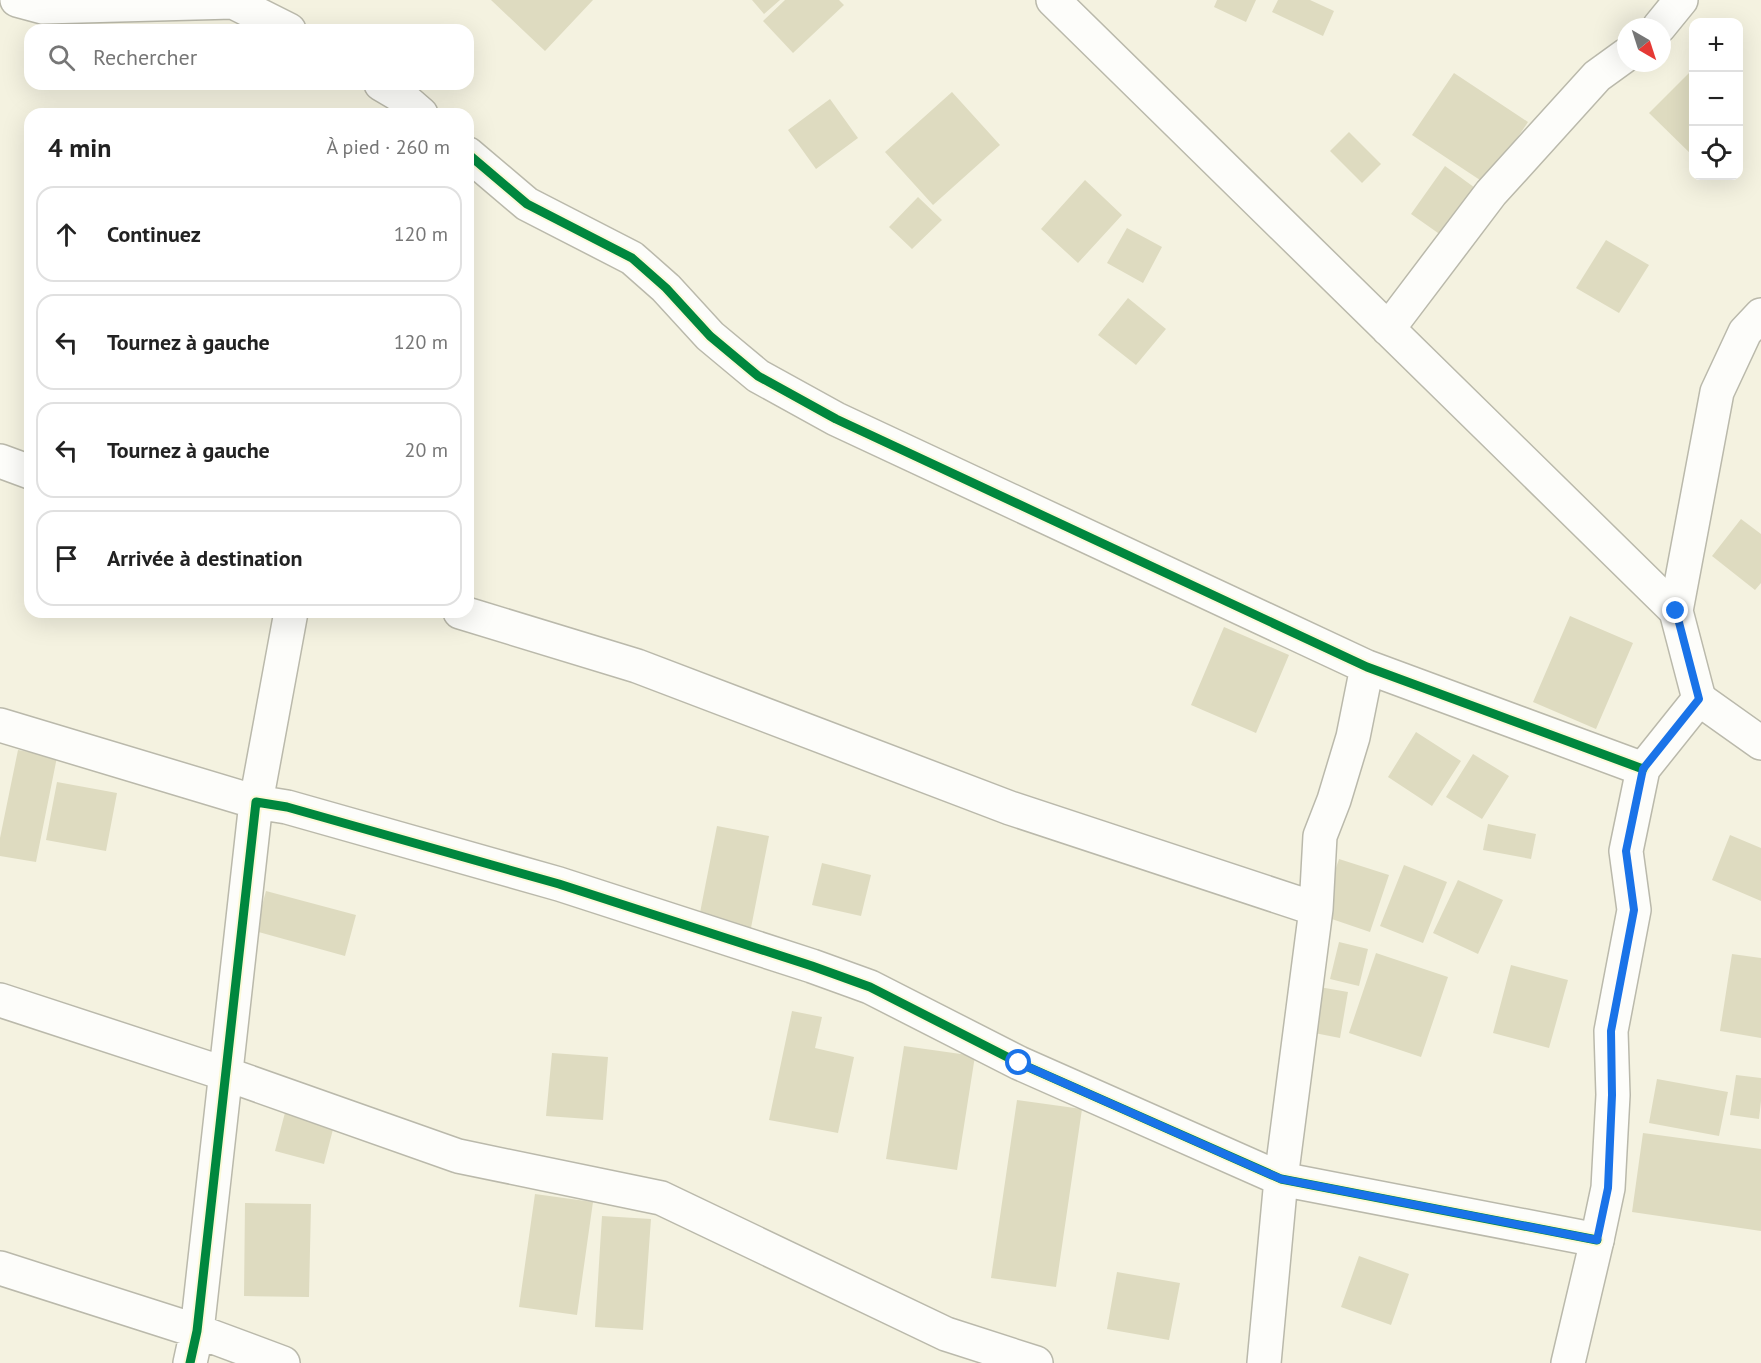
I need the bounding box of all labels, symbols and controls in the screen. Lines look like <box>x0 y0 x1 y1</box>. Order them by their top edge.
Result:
north arrow <box>1617 18 1671 72</box>
map controls <box>1689 18 1743 180</box>
button: + <box>1689 18 1743 72</box>
search box <box>24 24 474 90</box>
icon: search <box>45 41 78 74</box>
text: Rechercher <box>93 43 197 71</box>
button: − <box>1689 72 1743 126</box>
button: locate <box>1689 126 1743 180</box>
text: 4 min <box>48 131 111 164</box>
text: À pied · 260 m <box>326 134 450 160</box>
icon: ahead <box>50 218 83 251</box>
text: Continuez <box>107 220 201 248</box>
text: 120 m <box>394 221 448 247</box>
icon: left <box>50 326 83 359</box>
text: Tournez à gauche <box>107 328 270 356</box>
text: 120 m <box>394 329 448 355</box>
icon: left <box>50 434 83 467</box>
text: Tournez à gauche <box>107 436 270 464</box>
text: 20 m <box>405 437 448 463</box>
icon: arrive <box>50 542 83 575</box>
text: Arrivée à destination <box>107 544 303 572</box>
route end <box>1662 597 1688 623</box>
route start <box>1005 1049 1031 1075</box>

